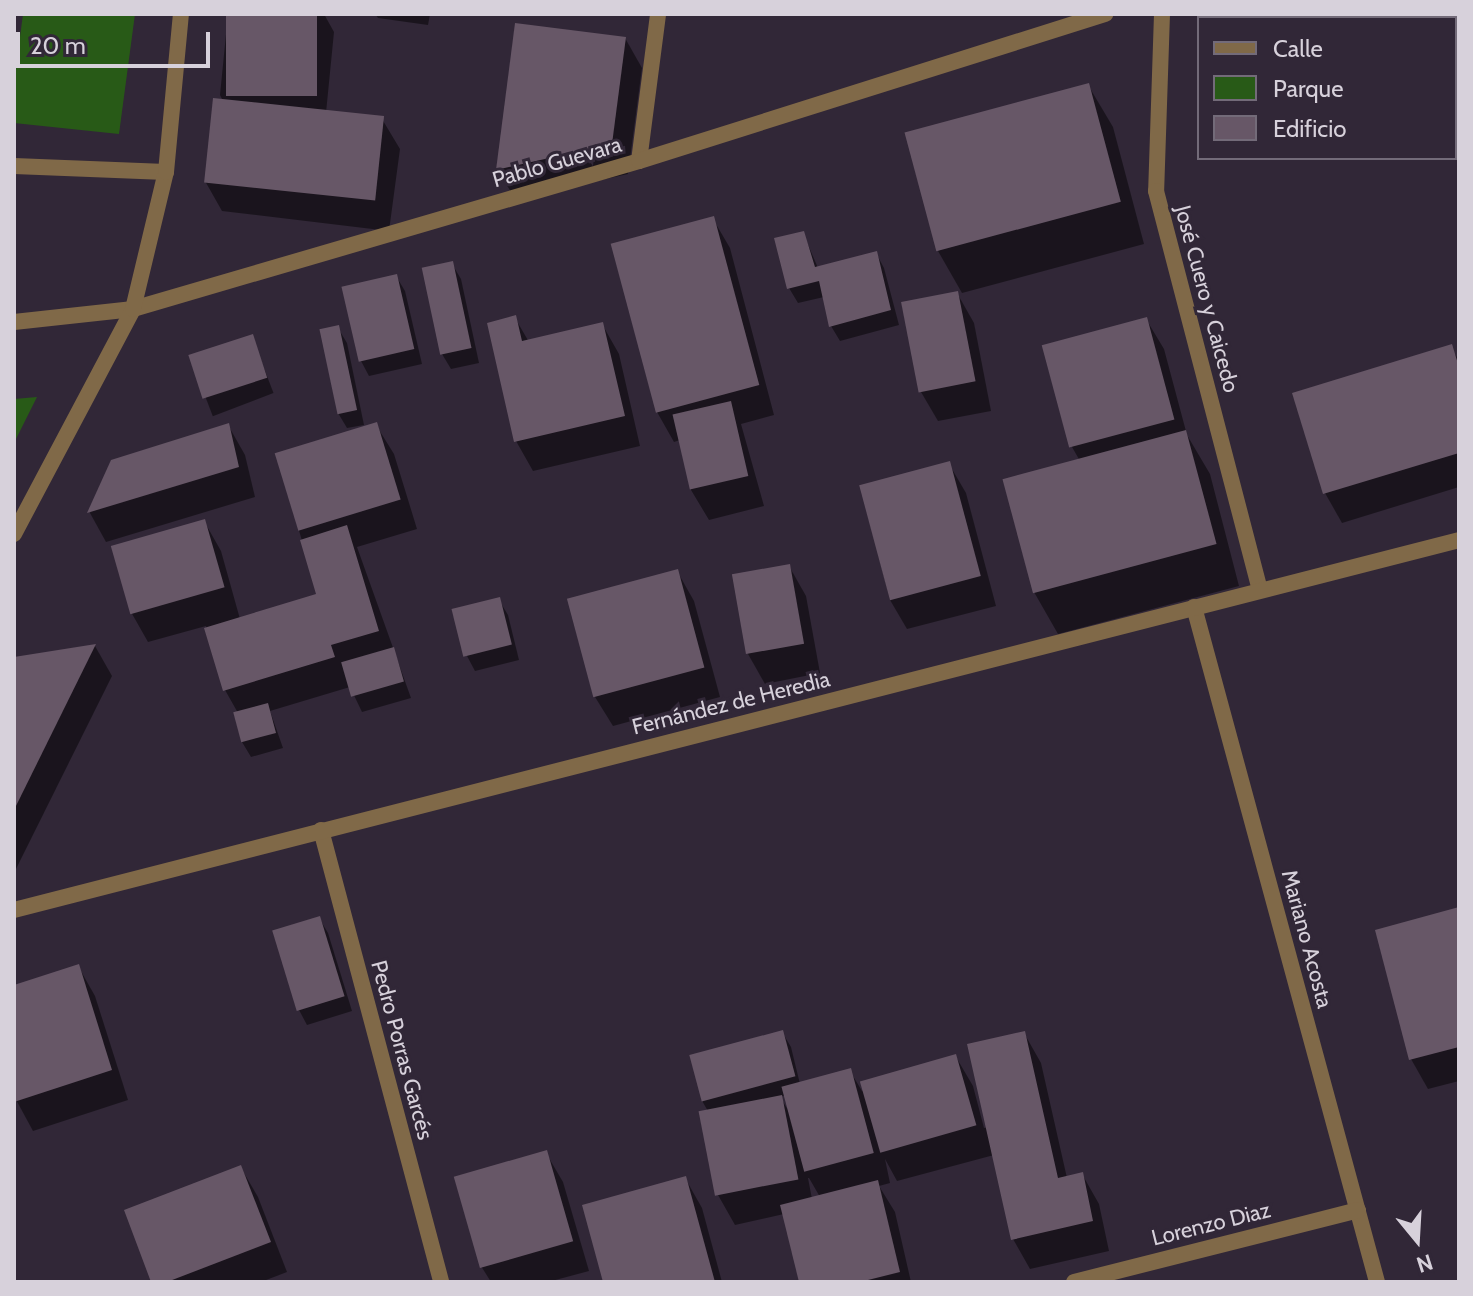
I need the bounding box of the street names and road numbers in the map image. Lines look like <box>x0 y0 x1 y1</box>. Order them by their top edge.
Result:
street label: Pablo Guevara <box>489 131 625 193</box>
street label: José Cuero y Caicedo <box>1169 203 1245 395</box>
street label: Fernández de Heredia <box>629 666 833 740</box>
street label: Mariano Acosta <box>1276 867 1338 1011</box>
street label: Pedro Porras Garcés <box>365 957 439 1143</box>
street label: Lorenzo Diaz <box>1149 1196 1273 1252</box>

